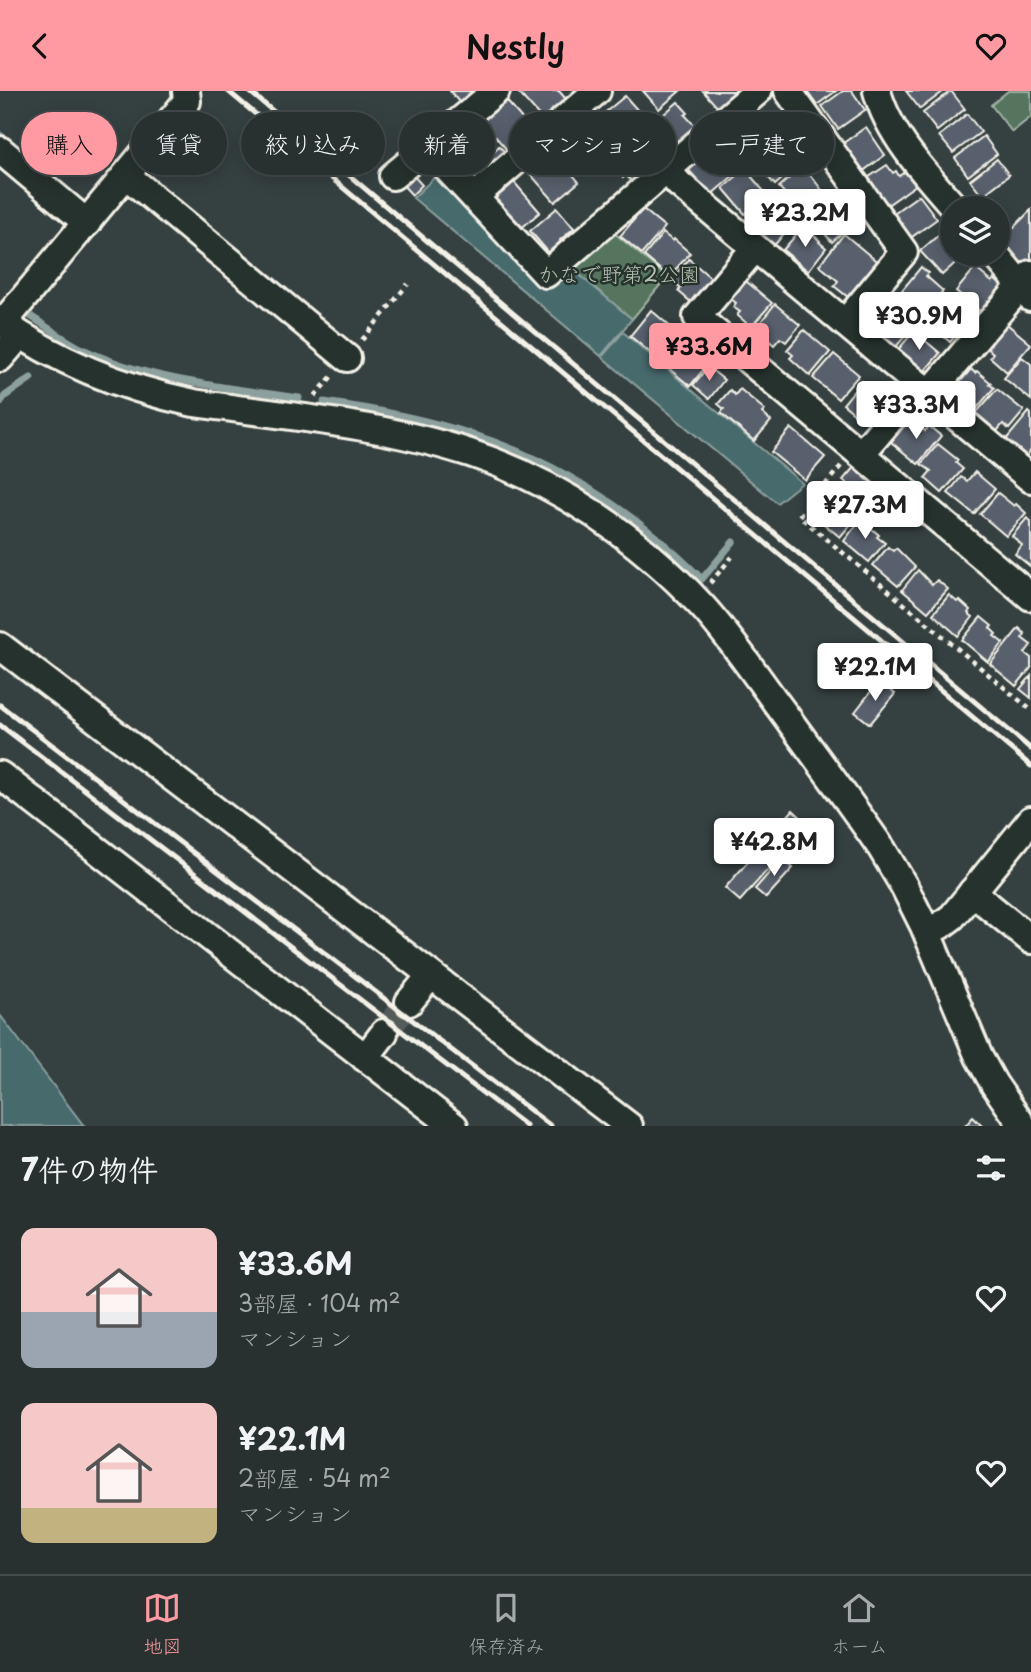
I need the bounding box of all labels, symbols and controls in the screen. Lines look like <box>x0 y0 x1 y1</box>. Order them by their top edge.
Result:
text: Nestly <box>466 22 565 70</box>
icon: back <box>21 27 59 65</box>
icon: heart <box>972 27 1010 65</box>
chip: 購入 <box>21 112 117 175</box>
chip: 賃貸 <box>131 112 227 175</box>
chip: 絞り込み <box>241 112 385 175</box>
chip: 新着 <box>399 112 495 175</box>
chip: マンション <box>509 112 676 175</box>
chip: 一戸建て <box>690 112 834 175</box>
pin: ¥23.2M <box>748 190 862 249</box>
text: ¥23.2M <box>760 194 850 229</box>
map controls <box>940 196 1010 266</box>
button: layers <box>940 196 1010 266</box>
park label: かなで野第2公園 <box>538 257 700 289</box>
pin: ¥30.9M <box>862 293 976 352</box>
text: ¥30.9M <box>875 297 963 332</box>
pin: ¥33.6M <box>652 323 766 383</box>
text: ¥33.6M <box>665 328 753 363</box>
pin: ¥33.3M <box>859 381 973 441</box>
text: ¥33.3M <box>872 386 960 421</box>
pin: ¥27.3M <box>808 482 922 541</box>
text: ¥27.3M <box>823 486 907 521</box>
pin: ¥22.1M <box>818 643 932 703</box>
text: ¥22.1M <box>833 648 917 683</box>
pin: ¥42.8M <box>717 819 831 878</box>
text: ¥42.8M <box>730 823 818 858</box>
text: 7件の物件 <box>21 1146 158 1191</box>
icon: filters <box>972 1149 1010 1187</box>
text: ¥33.6M <box>238 1240 353 1285</box>
icon: home <box>77 1256 161 1340</box>
icon: heart <box>972 1279 1010 1317</box>
text: 3部屋 · 104 m² <box>238 1285 401 1320</box>
text: マンション <box>238 1320 352 1355</box>
text: ¥22.1M <box>238 1415 346 1460</box>
icon: home <box>77 1431 161 1515</box>
icon: heart <box>972 1454 1010 1492</box>
text: 2部屋 · 54 m² <box>238 1460 391 1495</box>
text: マンション <box>238 1495 352 1530</box>
tab: 地図 <box>143 1589 181 1659</box>
tab: 保存済み <box>468 1589 544 1659</box>
tab: ホーム <box>831 1589 888 1659</box>

